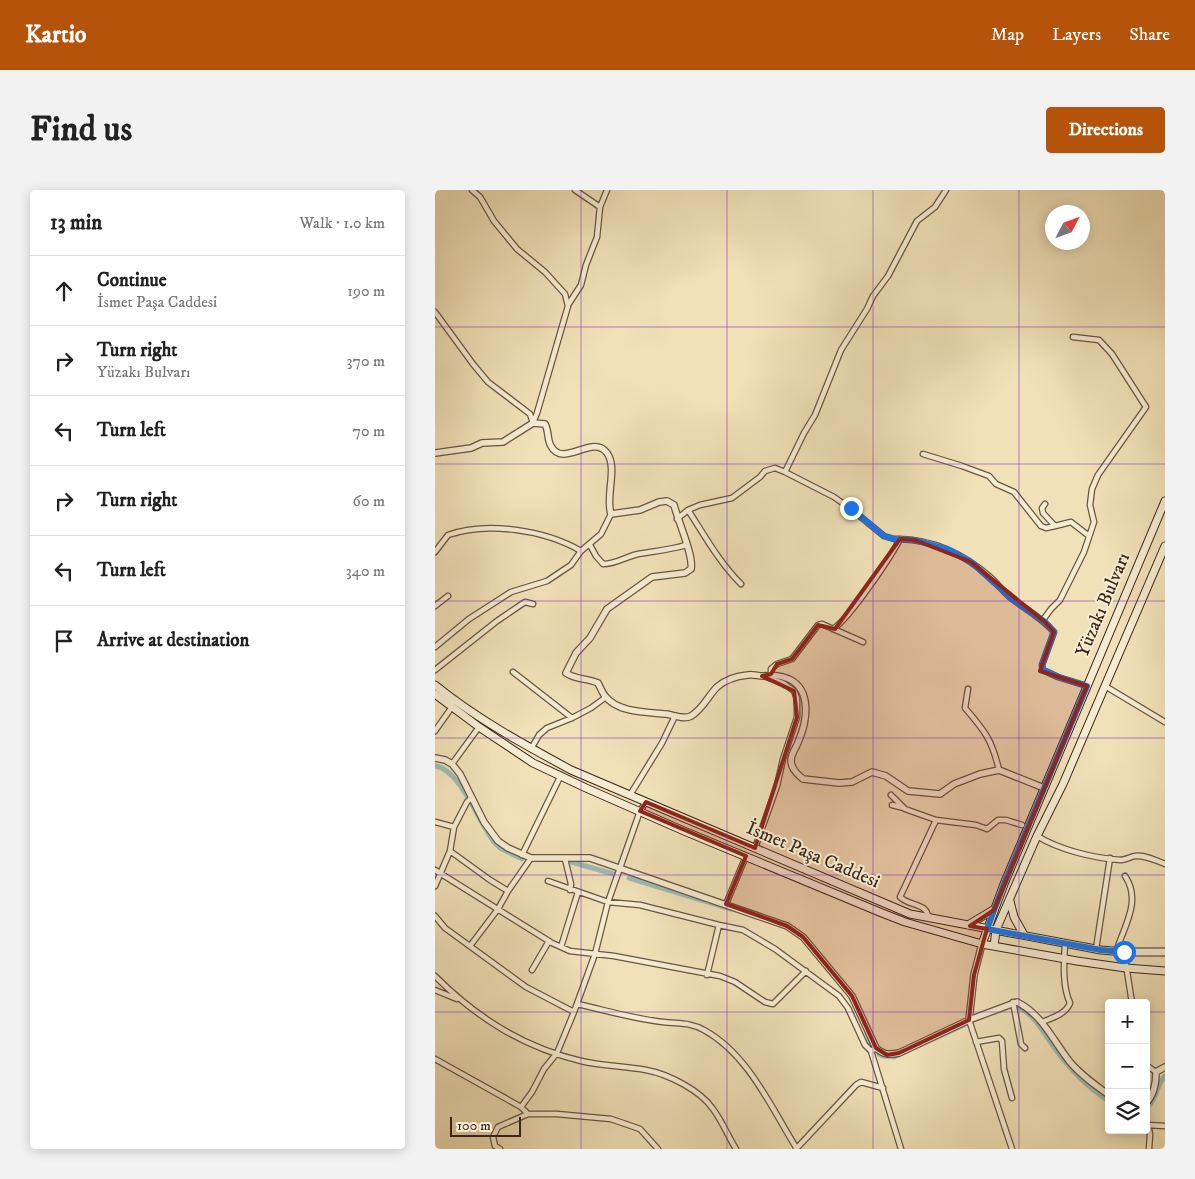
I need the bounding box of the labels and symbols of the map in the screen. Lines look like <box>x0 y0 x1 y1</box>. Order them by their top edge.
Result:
north arrow <box>1045 205 1090 250</box>
route end <box>840 497 863 520</box>
street label: Yüzakı Bulvarı <box>1071 549 1135 661</box>
street label: İsmet Paşa Caddesi <box>743 816 884 894</box>
route start <box>1113 941 1136 964</box>
scale bar <box>450 1114 521 1137</box>

